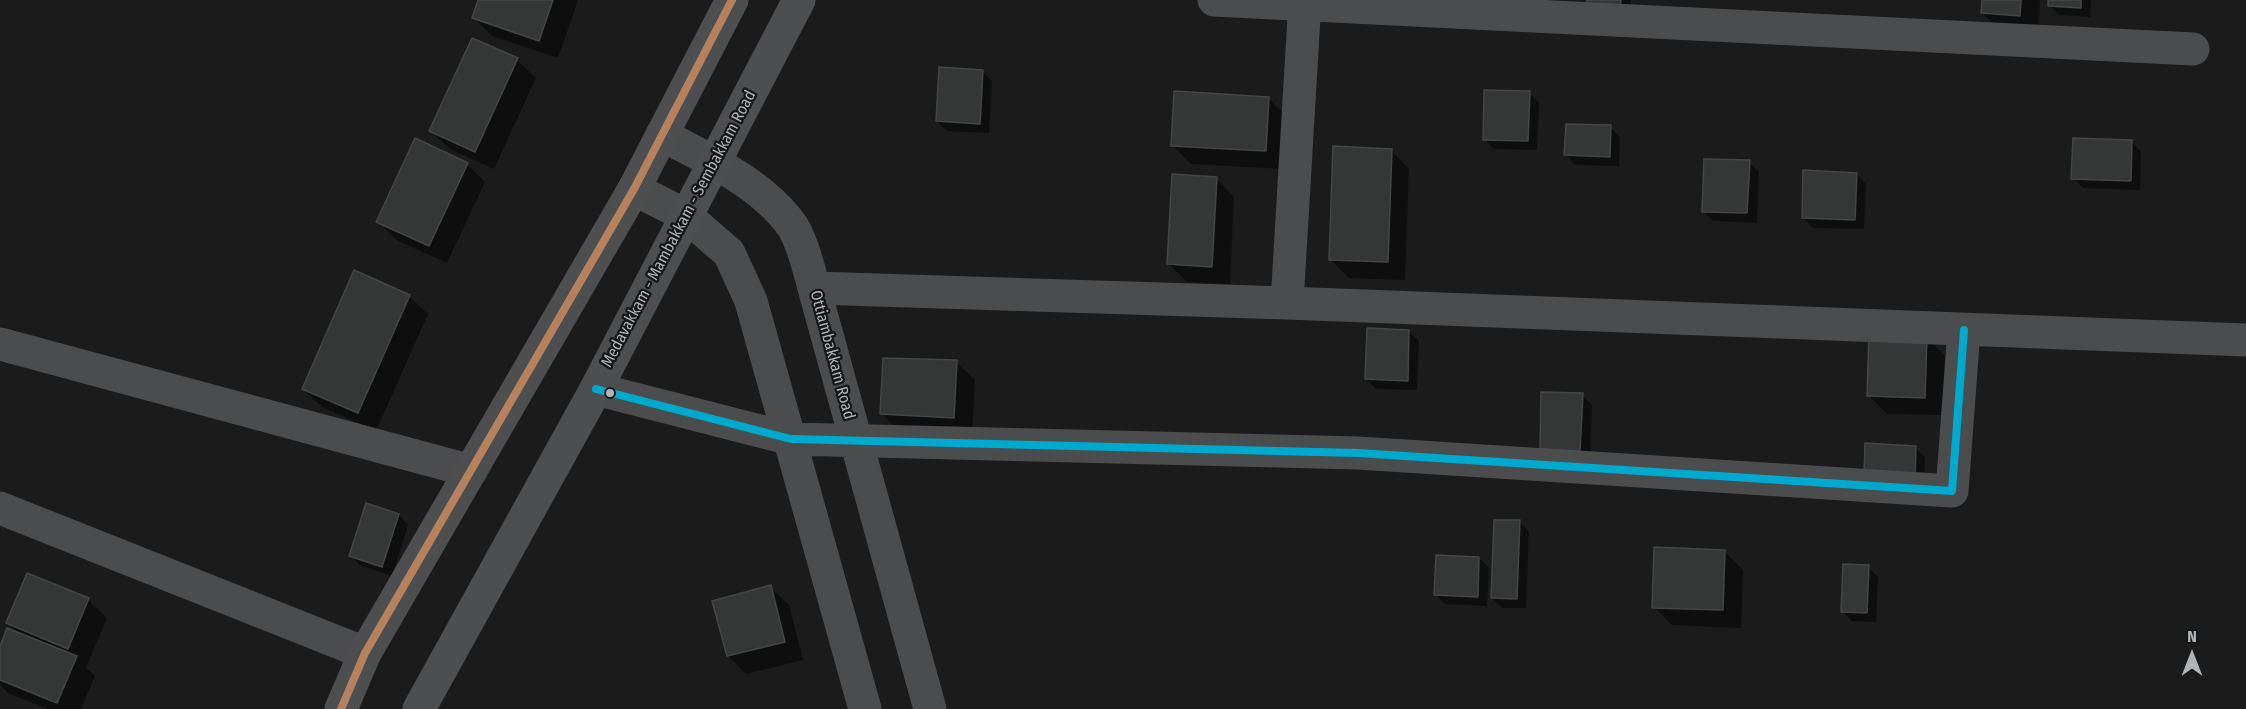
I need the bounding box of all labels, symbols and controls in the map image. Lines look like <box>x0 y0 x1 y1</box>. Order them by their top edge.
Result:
street label: Medavakkam - Mambakkam - Sembakkam Road <box>598 87 760 371</box>
street label: Ottiambakkam Road <box>806 288 858 422</box>
unlabelled marker <box>604 387 616 399</box>
north arrow <box>2162 625 2222 685</box>
text: N <box>2187 627 2197 646</box>

